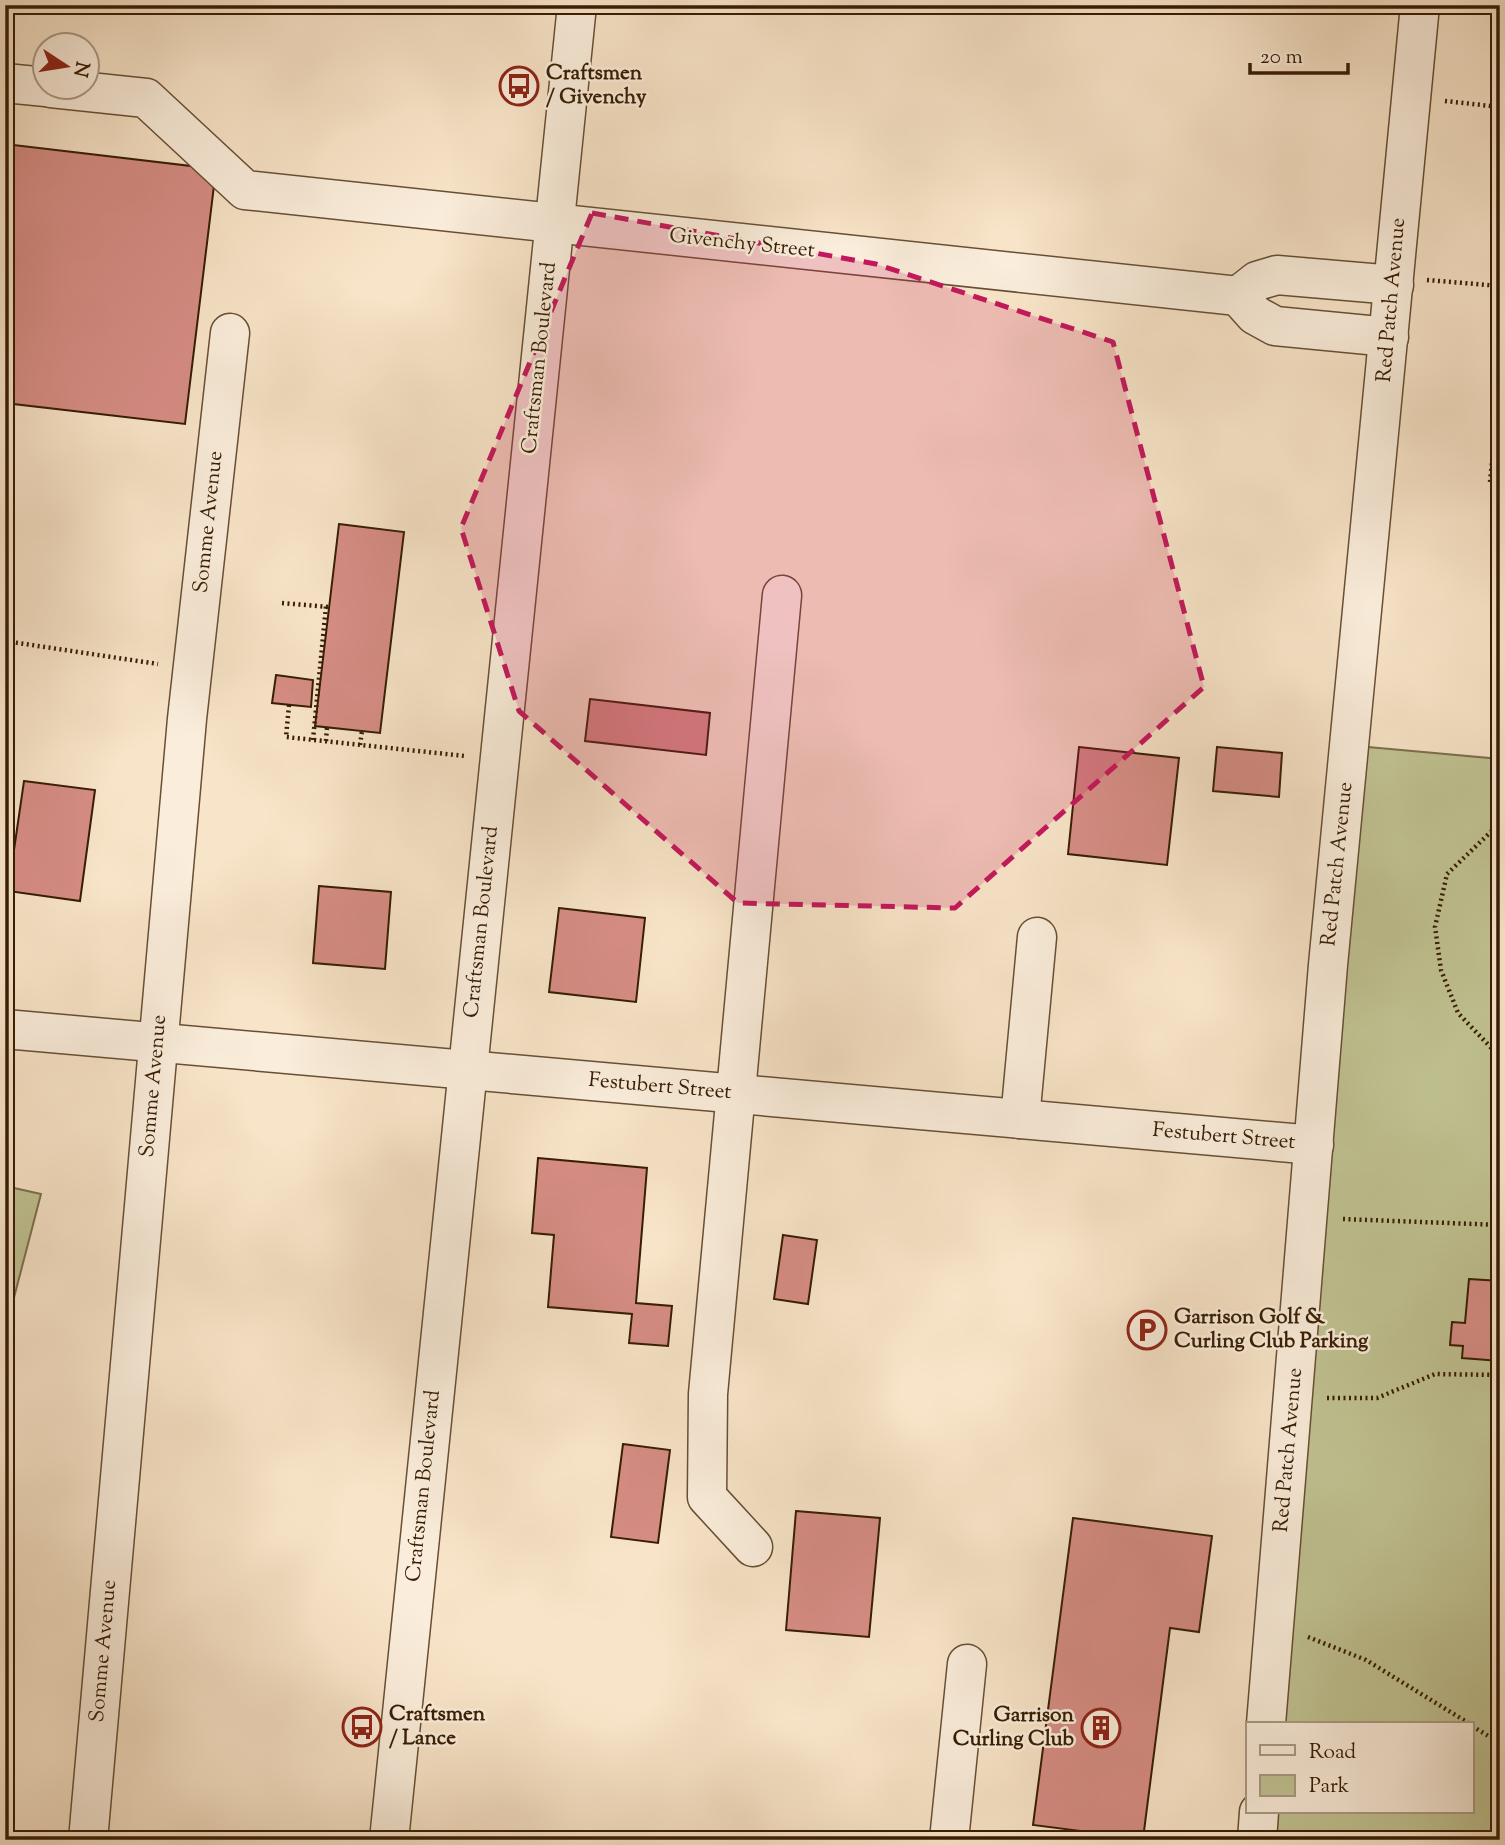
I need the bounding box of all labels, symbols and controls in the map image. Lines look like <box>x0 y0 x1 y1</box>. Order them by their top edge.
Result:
north arrow <box>32 32 102 102</box>
scale bar <box>1250 32 1348 76</box>
text: 20 m <box>1260 43 1303 73</box>
text: N <box>65 59 95 79</box>
place label: Craftsmen / Givenchy <box>546 59 647 113</box>
bus stop icon: Craftsmen / Givenchy <box>498 65 540 107</box>
street label: Red Patch Avenue <box>1370 216 1414 384</box>
street label: Givenchy Street <box>668 221 816 267</box>
street label: Craftsman Boulevard <box>515 260 565 455</box>
street label: Somme Avenue <box>187 449 231 595</box>
street label: Red Patch Avenue <box>1314 780 1362 948</box>
street label: Craftsman Boulevard <box>457 824 507 1019</box>
street label: Somme Avenue <box>133 1013 175 1159</box>
street label: Festubert Street <box>587 1066 733 1108</box>
street label: Festubert Street <box>1151 1116 1297 1158</box>
place label: Garrison Golf & Curling Club Parking <box>1174 1303 1369 1357</box>
parking icon: Garrison Golf & Curling Club Parking <box>1126 1309 1168 1351</box>
street label: Red Patch Avenue <box>1267 1366 1311 1534</box>
street label: Craftsman Boulevard <box>399 1388 449 1583</box>
street label: Somme Avenue <box>83 1578 125 1724</box>
place label: Craftsmen / Lance <box>389 1700 486 1754</box>
place label: Garrison Curling Club <box>953 1701 1075 1755</box>
bus stop icon: Craftsmen / Lance <box>341 1706 383 1748</box>
building icon: Garrison Curling Club <box>1080 1707 1122 1749</box>
legend <box>1246 1722 1474 1814</box>
text: Road <box>1309 1738 1356 1768</box>
text: Park <box>1309 1772 1350 1802</box>

